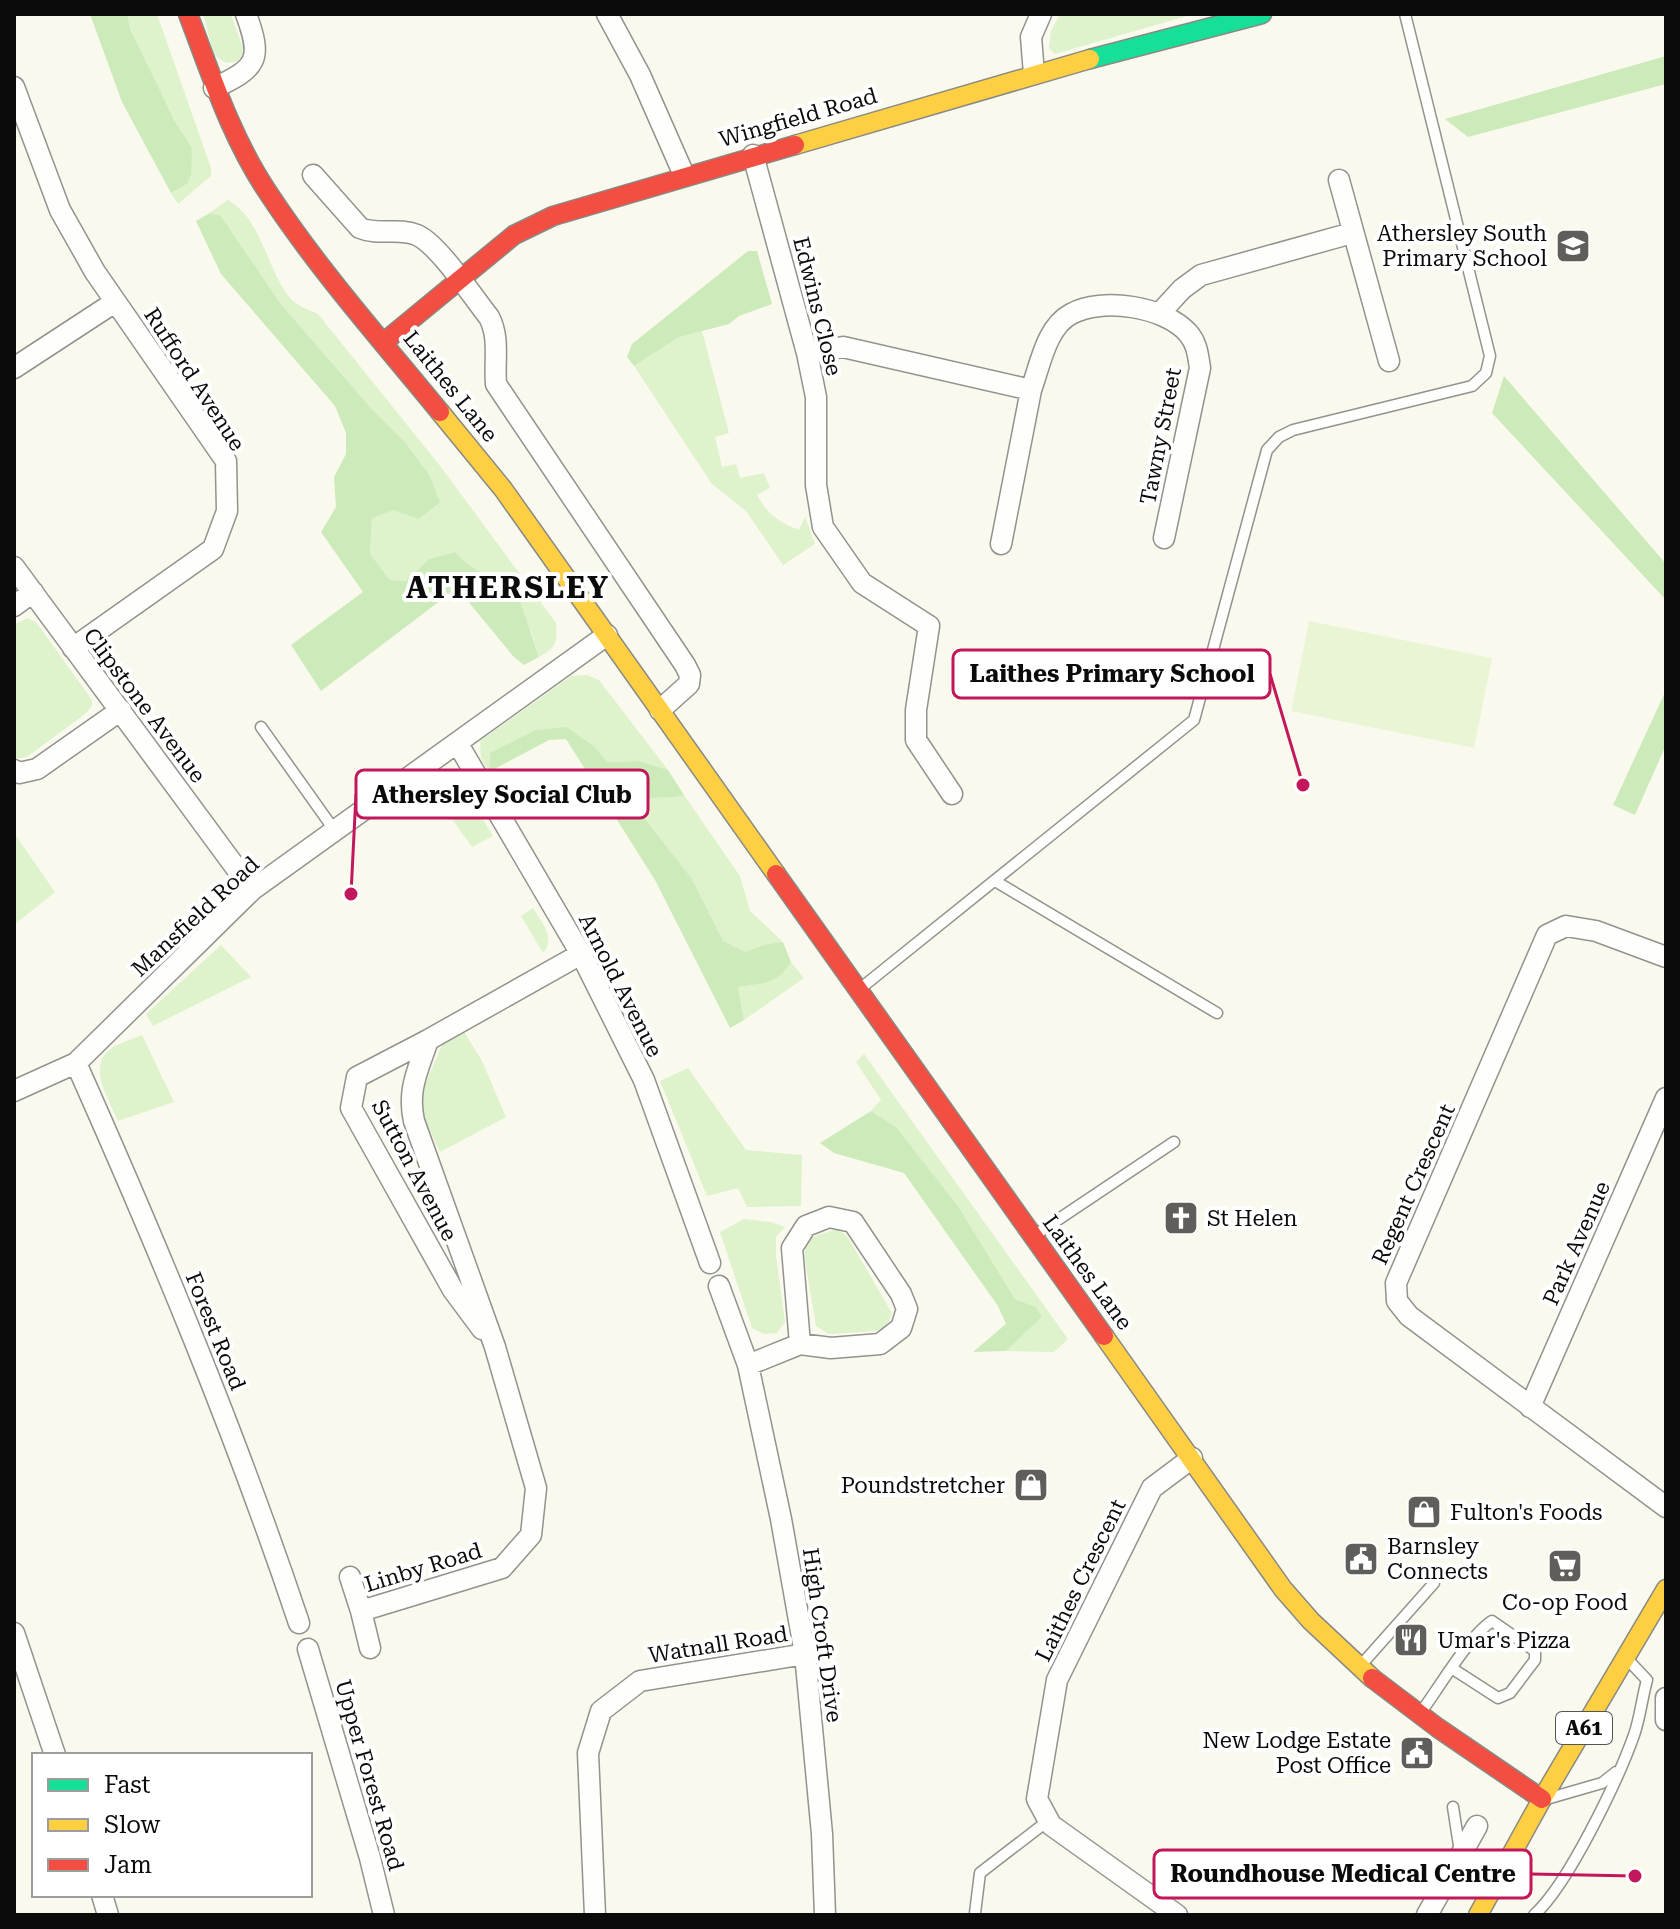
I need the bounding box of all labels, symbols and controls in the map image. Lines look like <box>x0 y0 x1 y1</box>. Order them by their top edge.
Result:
street label: Wingfield Road <box>716 83 880 152</box>
place label: Athersley South Primary School <box>1377 221 1547 271</box>
school or university icon: Athersley South Primary School <box>1554 227 1592 265</box>
street label: Edwins Close <box>788 234 847 378</box>
street label: Rufford Avenue <box>139 303 250 455</box>
street label: Laithes Lane <box>398 326 503 447</box>
street label: Tawny Street <box>1135 366 1186 507</box>
district label: ATHERSLEY <box>406 570 610 605</box>
street label: Clipstone Avenue <box>78 623 211 787</box>
callout: Laithes Primary School <box>953 650 1270 698</box>
text: Laithes Primary School <box>970 660 1255 688</box>
callout: Athersley Social Club <box>356 770 648 818</box>
text: Athersley Social Club <box>372 781 632 809</box>
street label: Mansfield Road <box>127 851 264 982</box>
street label: Arnold Avenue <box>574 909 667 1061</box>
street label: Sutton Avenue <box>367 1096 462 1245</box>
street label: Regent Crescent <box>1367 1100 1460 1268</box>
street label: Park Avenue <box>1538 1177 1615 1309</box>
church icon: St Helen <box>1162 1199 1200 1237</box>
place label: St Helen <box>1207 1206 1297 1231</box>
street label: Laithes Lane <box>1038 1210 1137 1334</box>
street label: Forest Road <box>181 1269 251 1394</box>
shop icon: Poundstretcher <box>1012 1466 1050 1504</box>
place label: Poundstretcher <box>841 1473 1005 1498</box>
shop icon: Fulton's Foods <box>1405 1493 1443 1531</box>
street label: Laithes Crescent <box>1030 1495 1131 1665</box>
place label: Fulton's Foods <box>1450 1500 1603 1525</box>
place label: Barnsley Connects <box>1387 1534 1488 1584</box>
street label: Linby Road <box>362 1538 485 1597</box>
public building icon: Barnsley Connects <box>1342 1540 1380 1578</box>
street label: High Croft Drive <box>798 1546 847 1724</box>
supermarket icon: Co-op Food <box>1546 1547 1584 1585</box>
place label: Co-op Food <box>1502 1590 1628 1615</box>
street label: Watnall Road <box>647 1621 789 1668</box>
restaurant icon: Umar's Pizza <box>1392 1621 1430 1659</box>
place label: Umar's Pizza <box>1437 1628 1570 1653</box>
street label: Upper Forest Road <box>330 1677 409 1874</box>
road number: A61 <box>1556 1712 1612 1744</box>
place label: New Lodge Estate Post Office <box>1202 1728 1391 1778</box>
public building icon: New Lodge Estate Post Office <box>1398 1734 1436 1772</box>
legend <box>32 1753 312 1897</box>
text: Fast <box>104 1771 151 1799</box>
text: Slow <box>104 1811 161 1839</box>
callout: Roundhouse Medical Centre <box>1154 1850 1531 1898</box>
text: Jam <box>104 1851 152 1879</box>
text: Roundhouse Medical Centre <box>1170 1860 1516 1888</box>

